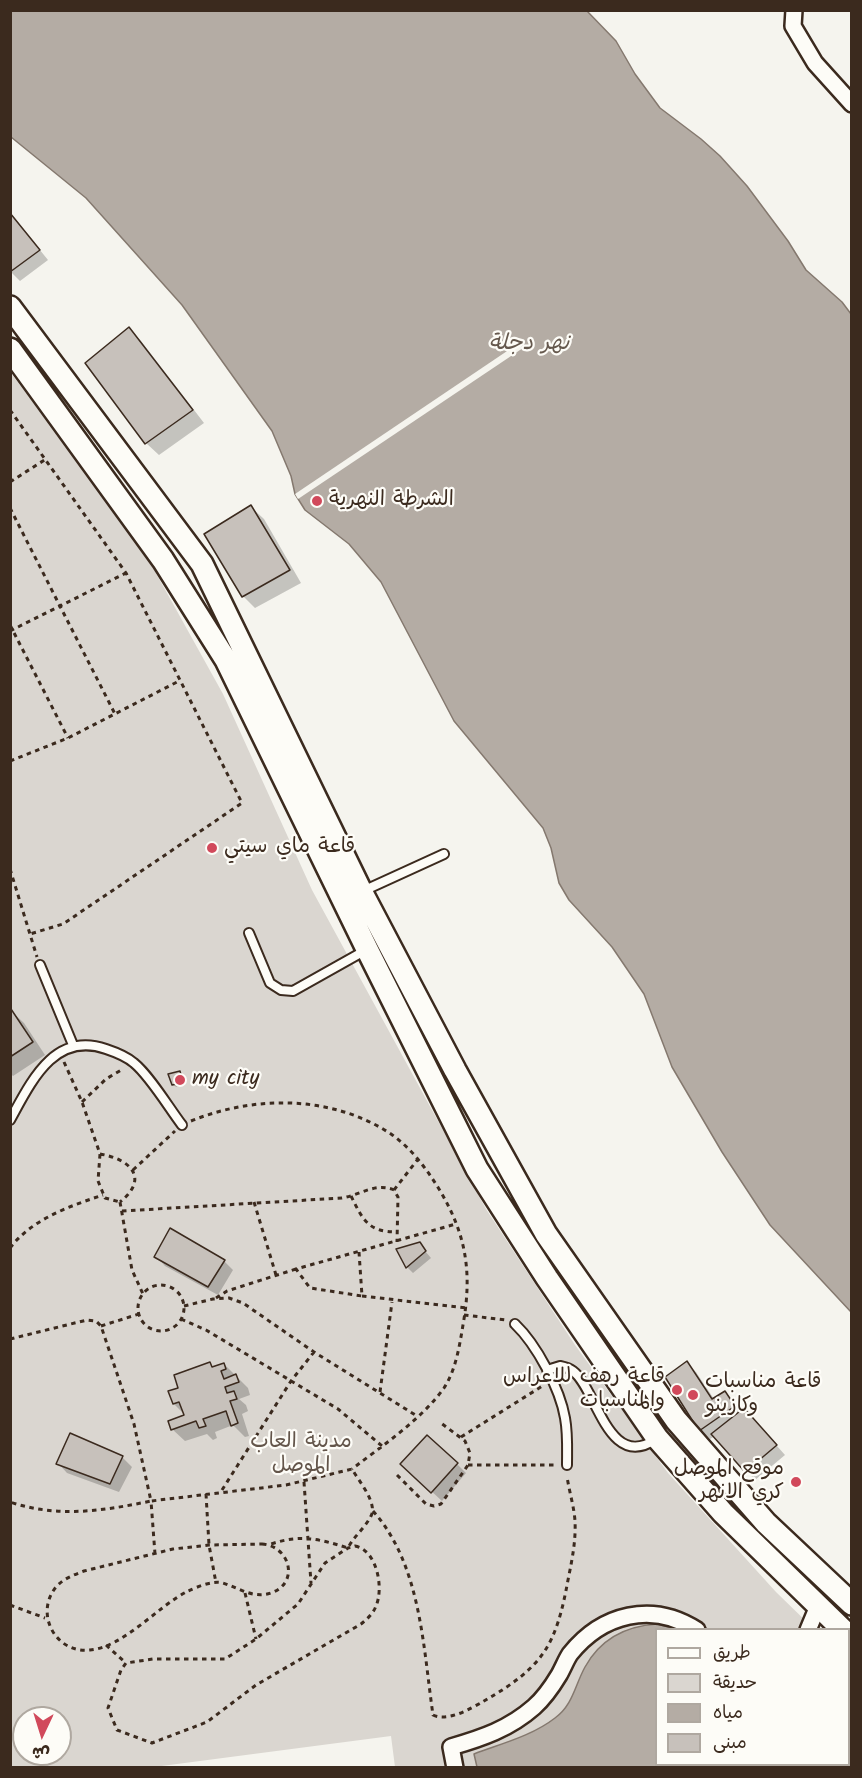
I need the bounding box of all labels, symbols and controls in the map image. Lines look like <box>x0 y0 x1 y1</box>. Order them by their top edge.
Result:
water label: نهر دجلة <box>489 332 569 358</box>
place label: الشرطة النهرية <box>329 488 454 514</box>
marker: الشرطة النهرية <box>310 494 324 508</box>
place label: قاعة ماي سيتي <box>224 835 355 861</box>
marker: قاعة ماي سيتي <box>205 841 219 855</box>
place label: my city <box>192 1067 259 1093</box>
marker: my city <box>173 1073 187 1087</box>
place label: قاعة رهف للاعراس والمناسبات <box>503 1365 665 1415</box>
place label: قاعة مناسبات وكازينو <box>705 1370 822 1420</box>
marker: قاعة رهف للاعراس والمناسبات <box>670 1383 684 1397</box>
marker: قاعة مناسبات وكازينو <box>686 1388 700 1402</box>
park label: مدينة العاب الموصل <box>250 1430 352 1480</box>
place label: موقع الموصل كري الانهر <box>674 1457 784 1507</box>
marker: موقع الموصل كري الانهر <box>789 1475 803 1489</box>
legend <box>655 1628 850 1766</box>
text: طريق <box>713 1639 751 1668</box>
text: حديقة <box>713 1669 757 1698</box>
text: مياه <box>713 1699 743 1728</box>
north arrow <box>12 1706 72 1766</box>
text: مبنى <box>713 1729 747 1758</box>
text: ش <box>31 1739 51 1766</box>

